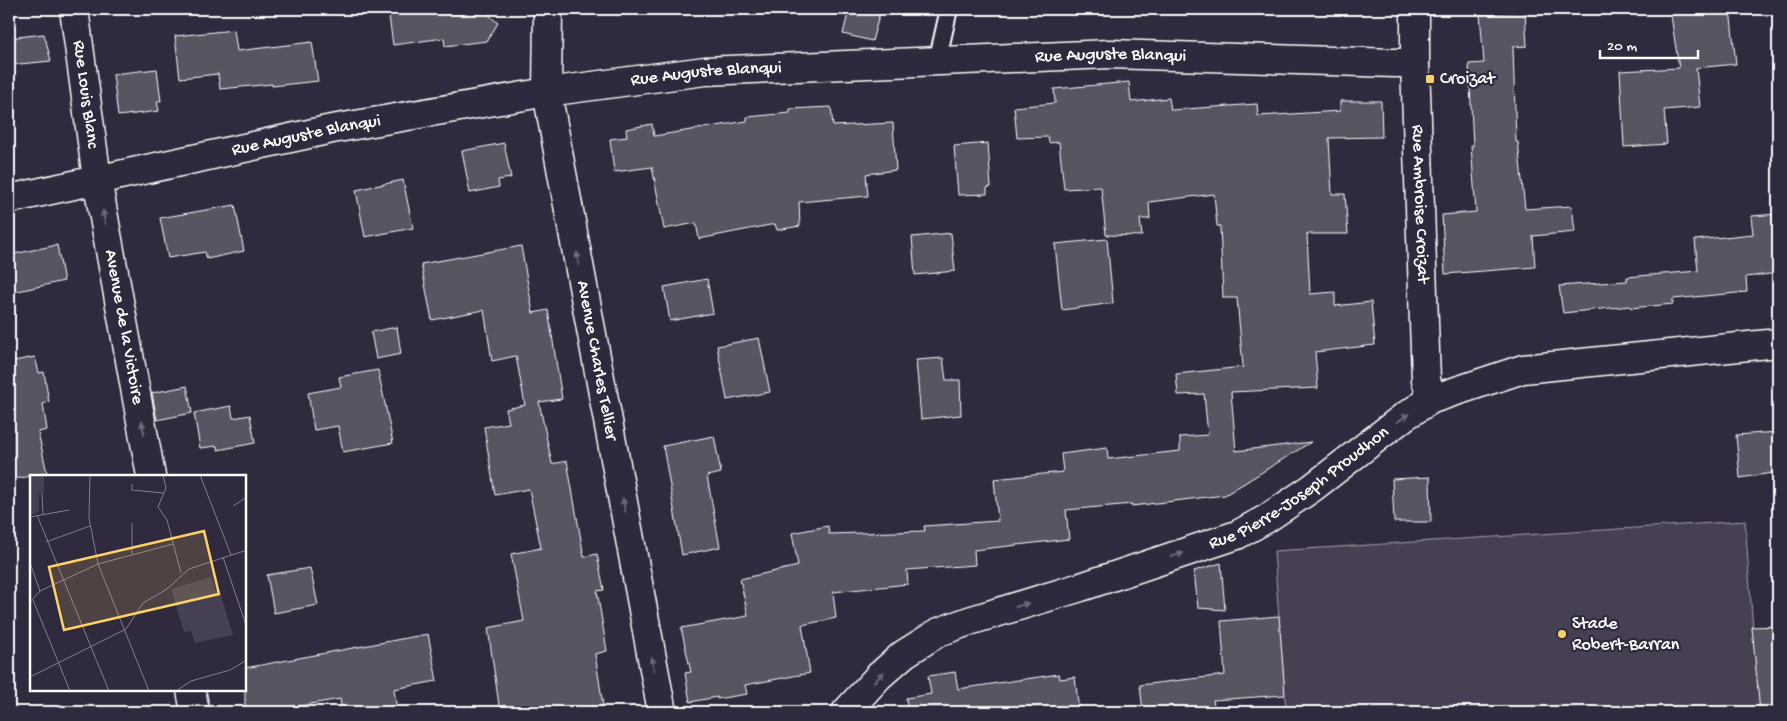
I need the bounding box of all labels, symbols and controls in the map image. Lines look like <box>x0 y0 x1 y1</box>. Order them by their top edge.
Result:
scale bar <box>1600 28 1697 60</box>
text: 20 m <box>1607 38 1637 56</box>
street label: Rue Louis Blanc <box>68 39 103 150</box>
street label: Rue Auguste Blanqui <box>1034 43 1187 68</box>
street label: Rue Auguste Blanqui <box>629 57 782 91</box>
place label: Croizat <box>1440 69 1496 90</box>
marker: Croizat <box>1424 73 1436 85</box>
street label: Rue Auguste Blanqui <box>230 110 382 161</box>
street label: Rue Ambroise Croizat <box>1407 124 1433 285</box>
one-way arrow <box>99 208 107 224</box>
street label: Avenue de la Victoire <box>100 248 148 407</box>
one-way arrow <box>574 250 582 266</box>
street label: Avenue Charles Tellier <box>572 279 622 444</box>
one-way arrow <box>1397 413 1410 423</box>
one-way arrow <box>138 420 146 436</box>
street label: Rue Pierre-Joseph Proudhon <box>1206 422 1394 554</box>
inset map <box>30 475 246 691</box>
one-way arrow <box>619 496 627 512</box>
one-way arrow <box>1170 551 1185 559</box>
one-way arrow <box>1015 600 1030 608</box>
place label: Stade Robert-Barran <box>1572 614 1680 656</box>
marker: Stade Robert-Barran <box>1556 628 1568 640</box>
one-way arrow <box>649 656 657 672</box>
one-way arrow <box>873 671 885 683</box>

